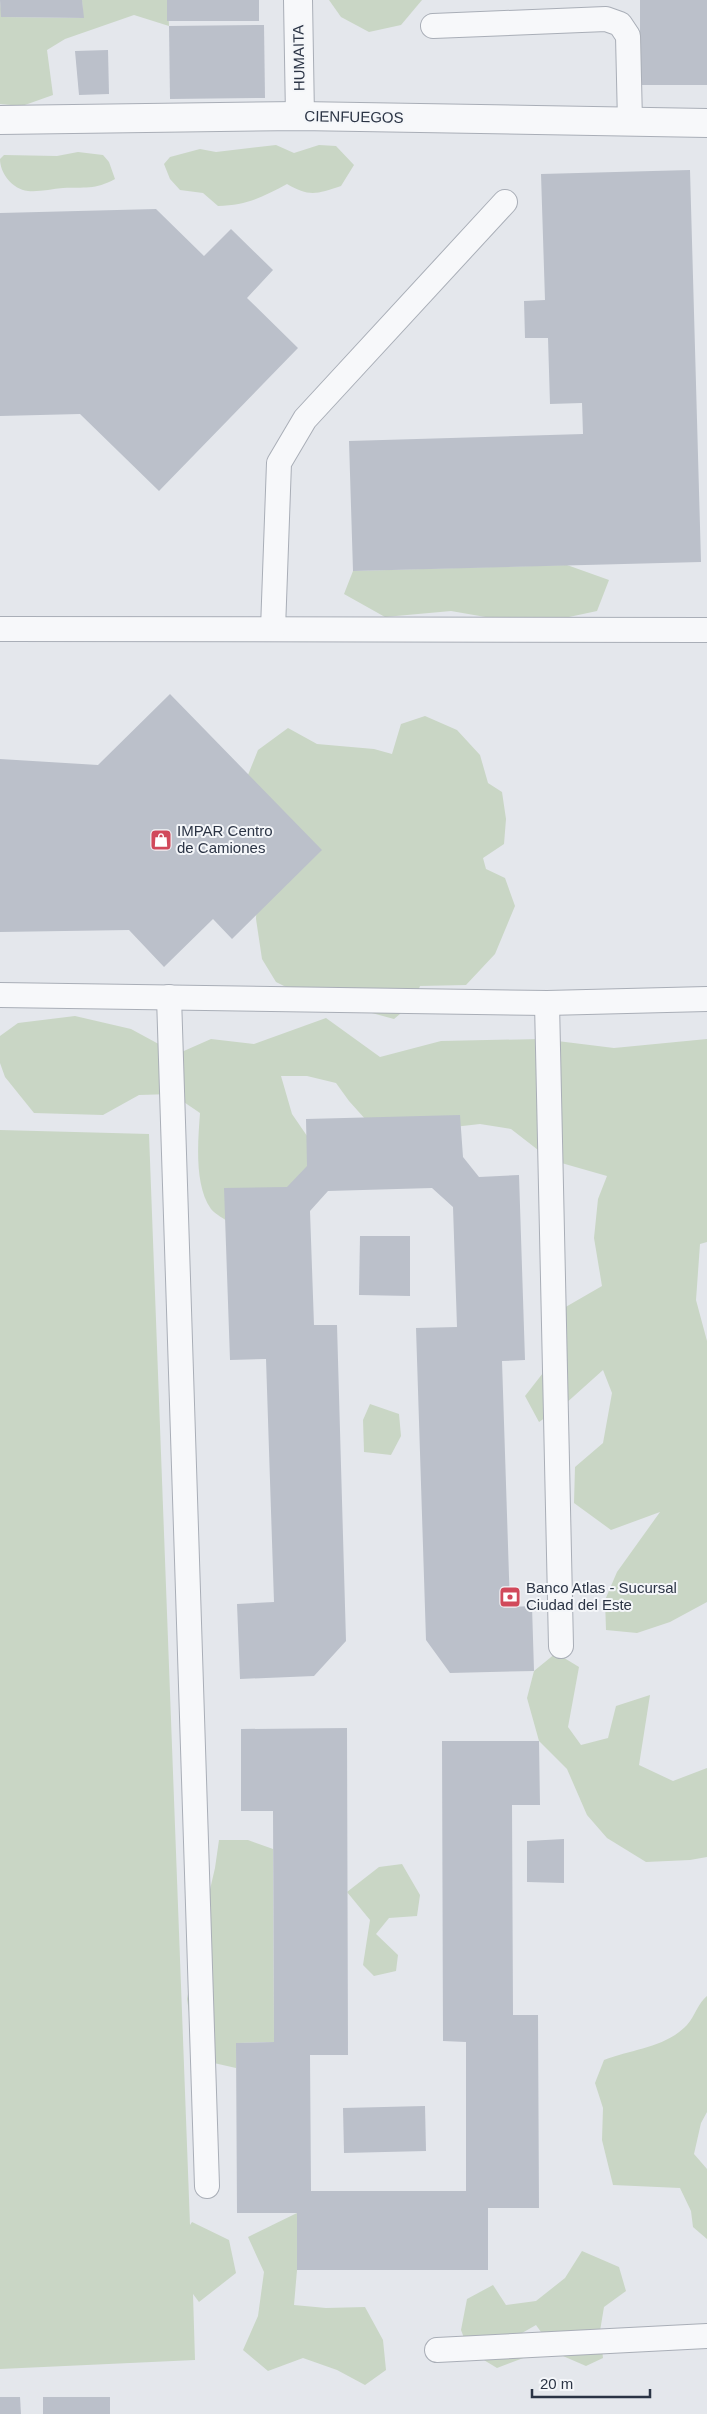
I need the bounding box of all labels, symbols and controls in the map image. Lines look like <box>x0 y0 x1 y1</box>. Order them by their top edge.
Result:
street label: HUMAITA <box>289 25 308 91</box>
street label: CIENFUEGOS <box>304 107 404 126</box>
place label: IMPAR Centro de Camiones <box>177 822 273 856</box>
shop icon: IMPAR Centro de Camiones <box>149 828 173 852</box>
place label: Banco Atlas - Sucursal Ciudad del Este <box>526 1579 677 1613</box>
bank icon: Banco Atlas - Sucursal Ciudad del Este <box>498 1585 522 1609</box>
scale bar <box>532 2366 650 2398</box>
text: 20 m <box>540 2375 573 2392</box>

